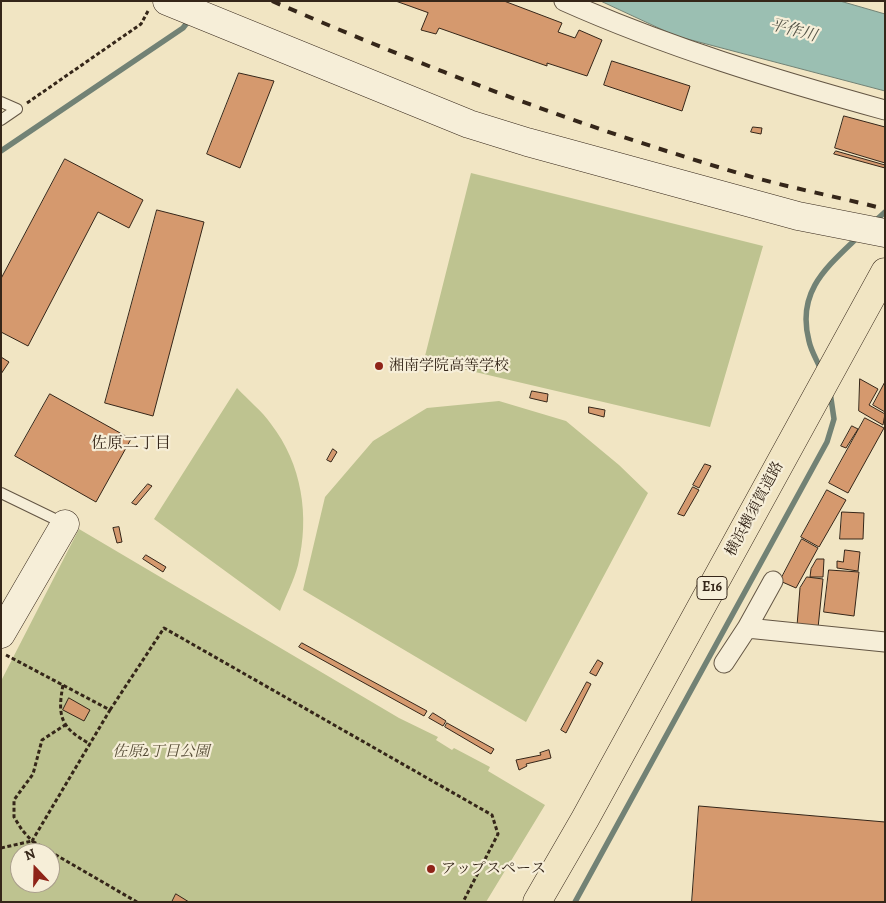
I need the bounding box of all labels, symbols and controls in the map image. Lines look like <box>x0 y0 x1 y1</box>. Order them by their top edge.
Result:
water label: 平作川 <box>767 16 819 46</box>
place label: 湘南学院高等学校 <box>389 357 509 375</box>
marker: 湘南学院高等学校 <box>373 360 385 372</box>
district label: 佐原二丁目 <box>91 434 171 454</box>
street label: 横浜横須賀道路 <box>722 458 788 560</box>
road number: E16 <box>697 576 727 600</box>
park label: 佐原2丁目公園 <box>113 743 209 761</box>
north arrow <box>10 843 60 893</box>
text: N <box>22 844 38 865</box>
place label: アップスペース <box>441 860 546 878</box>
marker: アップスペース <box>425 863 437 875</box>

